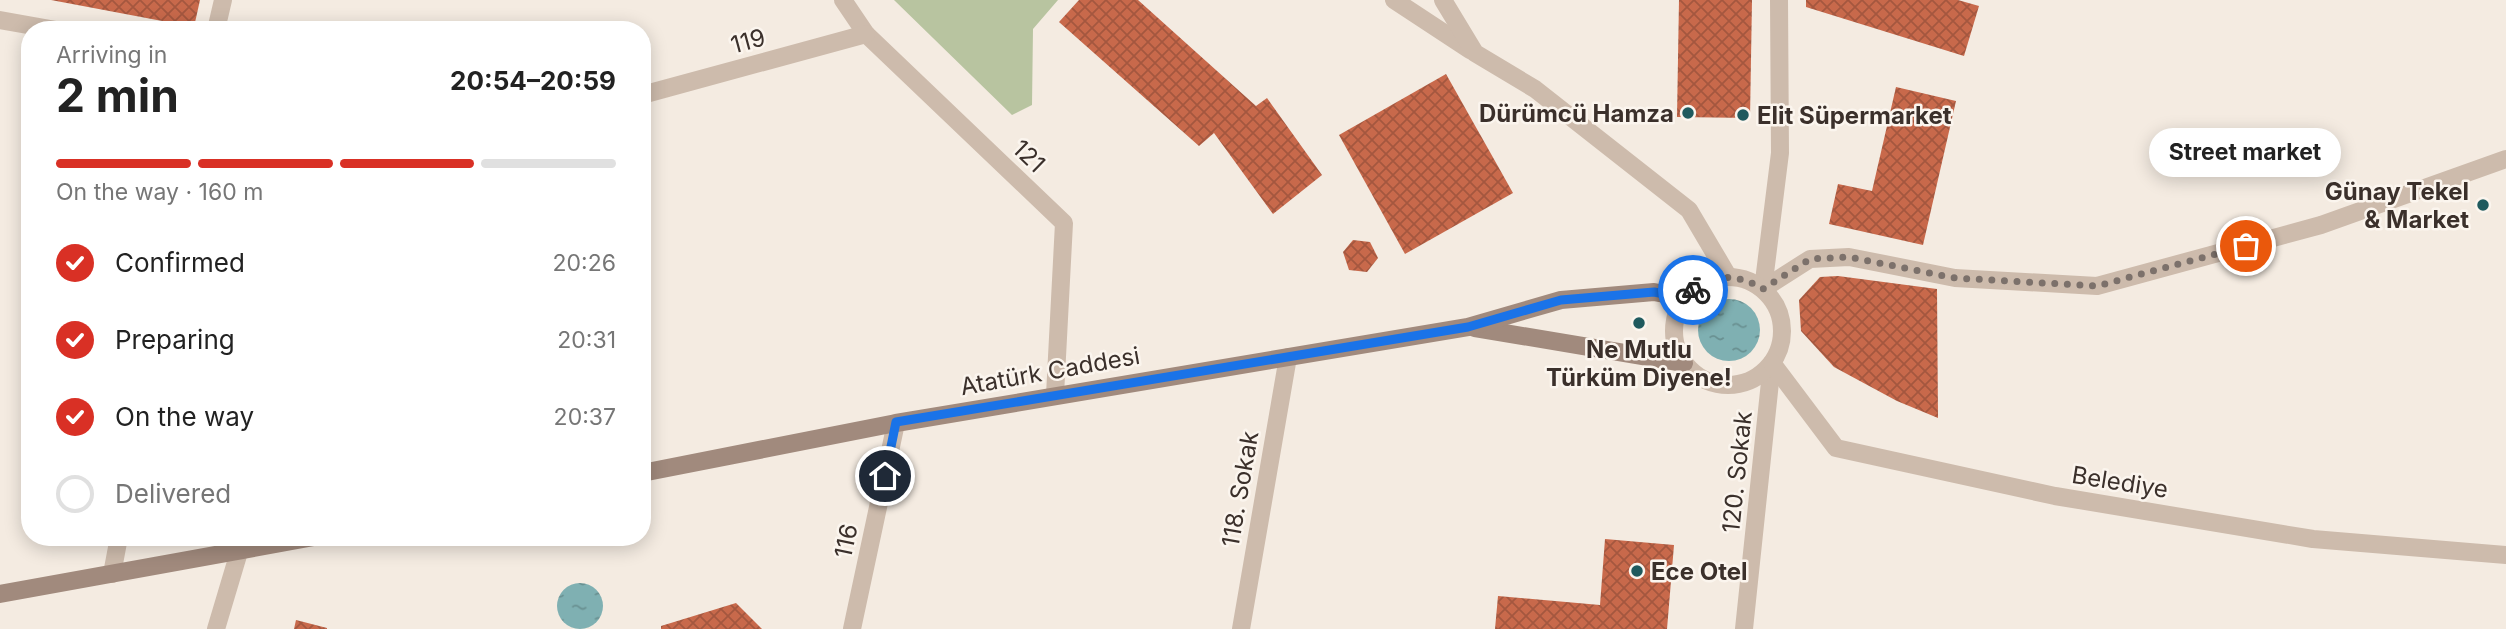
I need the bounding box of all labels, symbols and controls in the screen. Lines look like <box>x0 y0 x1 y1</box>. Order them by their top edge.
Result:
street label: 119 <box>728 23 768 59</box>
text: Arriving in <box>56 41 167 69</box>
text: 20:54–20:59 <box>450 65 616 96</box>
text: 2 min <box>56 67 179 123</box>
place label: Dürümcü Hamza <box>1479 99 1674 128</box>
place label: Elit Süpermarket <box>1757 101 1952 130</box>
marker: Dürümcü Hamza <box>1680 105 1696 121</box>
marker: Elit Süpermarket <box>1735 107 1751 123</box>
callout: Street market <box>2150 127 2342 176</box>
street label: 121 <box>1007 134 1051 178</box>
text: Street market <box>2169 138 2321 166</box>
place label: Günay Tekel & Market <box>2325 177 2469 234</box>
text: On the way · 160 m <box>56 178 263 206</box>
marker: Günay Tekel & Market <box>2475 197 2491 213</box>
pin <box>2216 216 2276 276</box>
icon: bag <box>2227 227 2265 265</box>
icon: check <box>56 244 94 282</box>
text: Confirmed <box>115 247 245 278</box>
text: 20:26 <box>553 249 616 277</box>
courier <box>1658 255 1728 325</box>
icon: bike <box>1674 271 1712 309</box>
marker: Ne Mutlu Türküm Diyene! <box>1631 315 1647 331</box>
icon: check <box>56 321 94 359</box>
text: Preparing <box>115 324 235 355</box>
text: 20:31 <box>557 326 616 354</box>
place label: Ne Mutlu Türküm Diyene! <box>1546 335 1732 392</box>
street label: Atatürk Caddesi <box>958 341 1142 401</box>
icon: check <box>56 398 94 436</box>
text: On the way <box>115 401 254 432</box>
text: 20:37 <box>554 403 616 431</box>
street label: 120. Sokak <box>1716 410 1758 534</box>
street label: 118. Sokak <box>1216 429 1264 549</box>
pin <box>855 446 915 506</box>
icon: home <box>866 457 904 495</box>
street label: Belediye <box>2070 460 2170 504</box>
text: Delivered <box>115 478 231 509</box>
street label: 116 <box>828 521 864 561</box>
place label: Ece Otel <box>1651 557 1748 586</box>
marker: Ece Otel <box>1629 563 1645 579</box>

